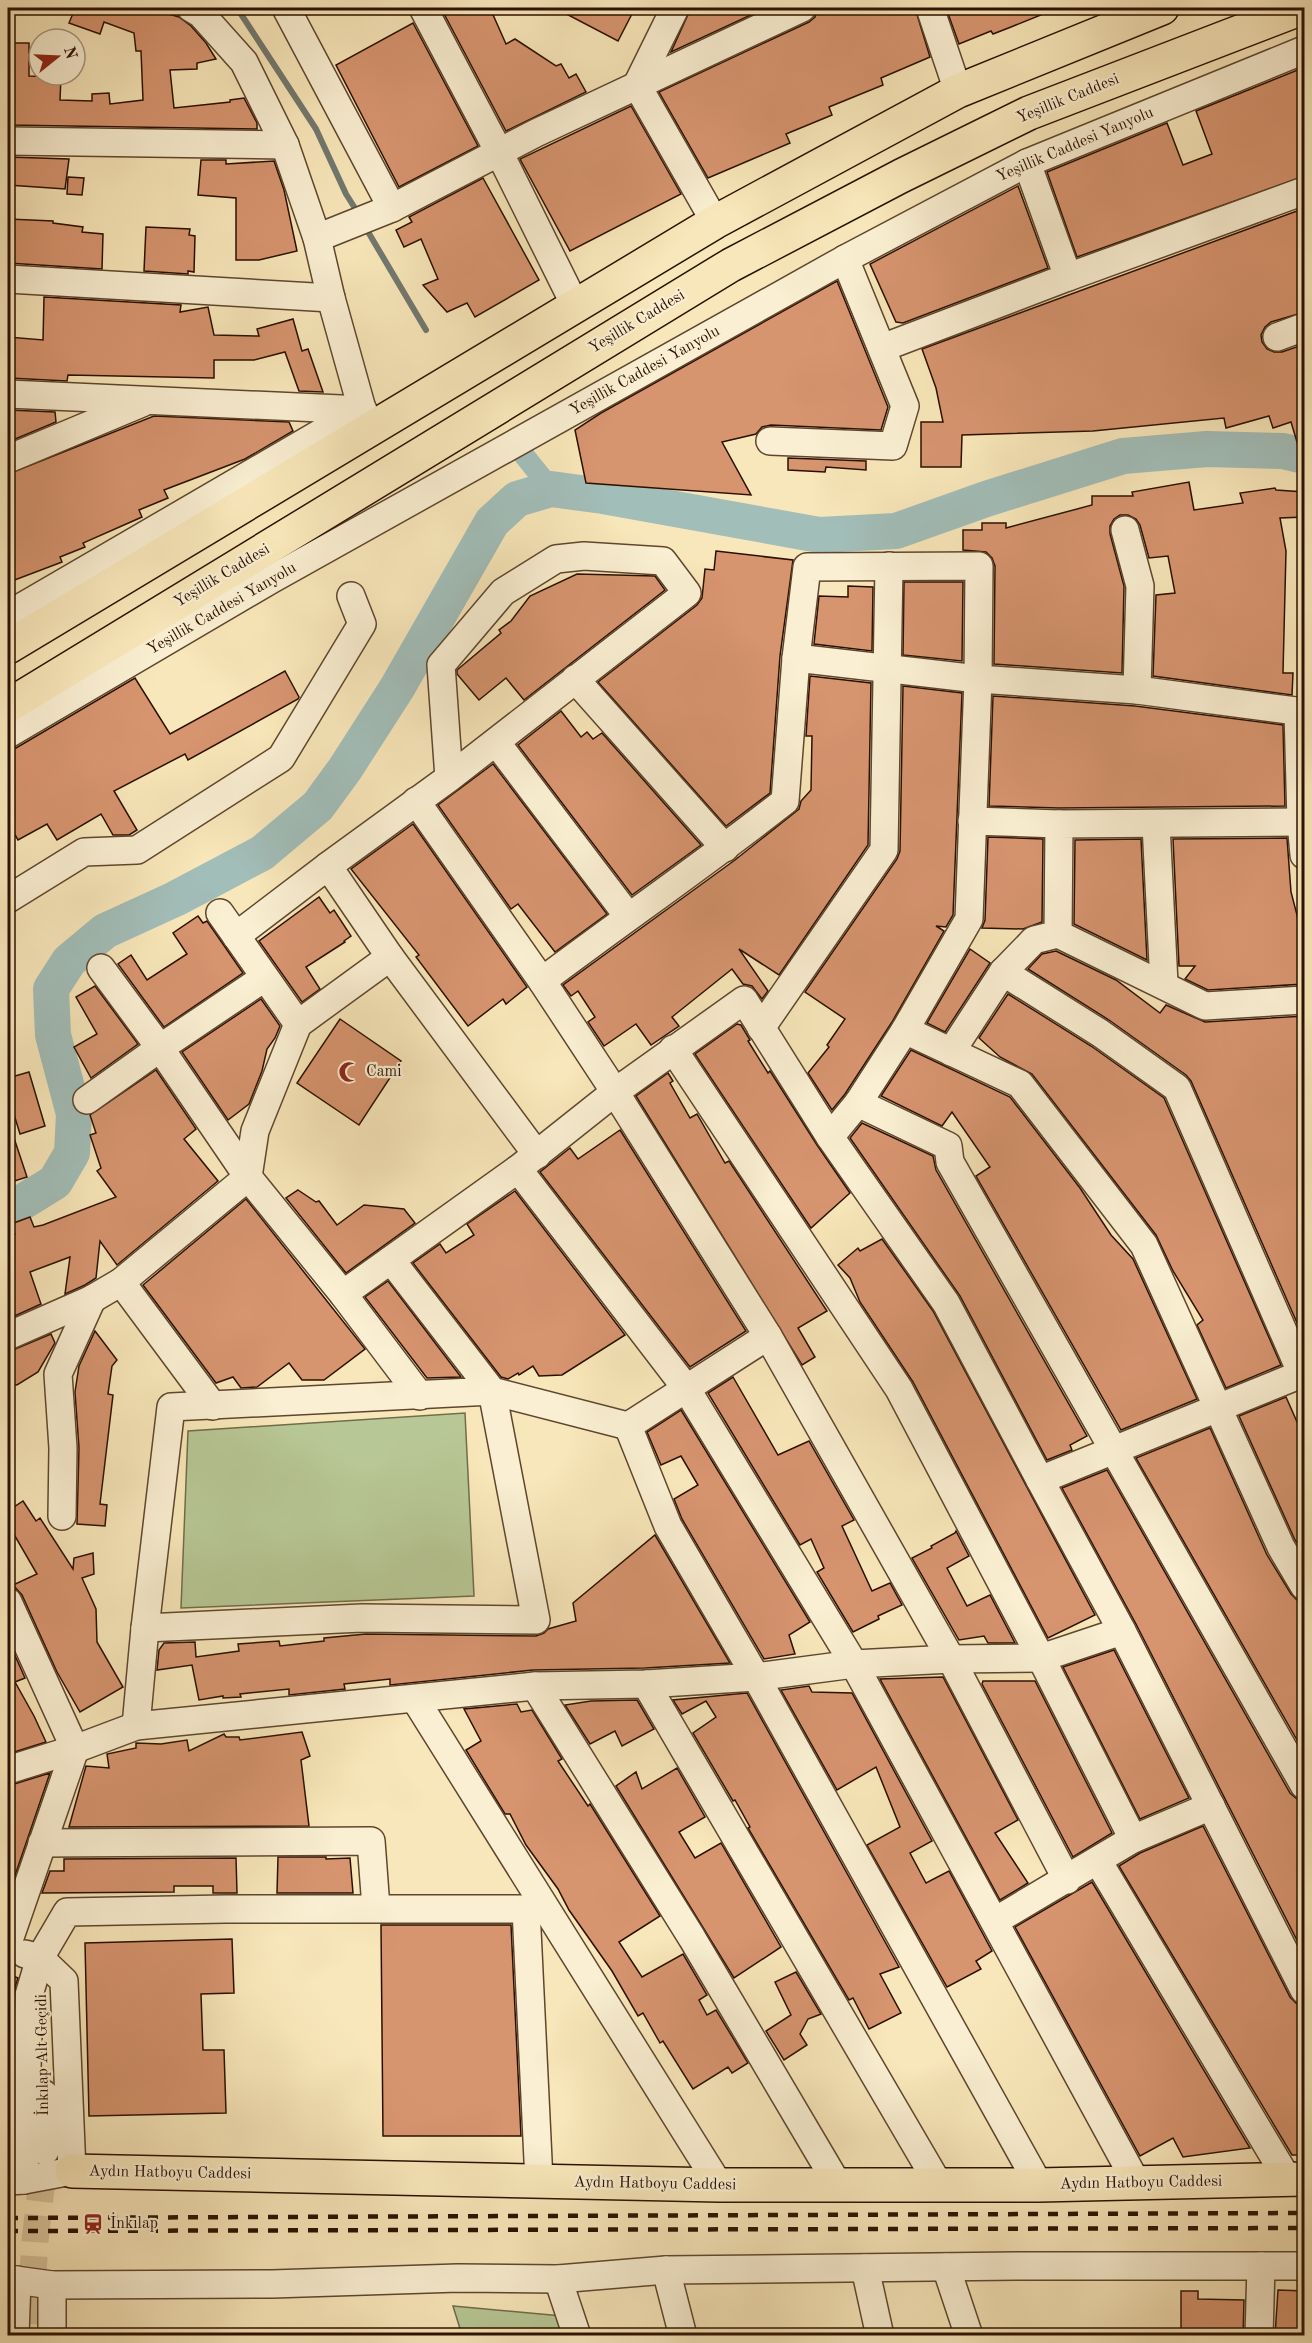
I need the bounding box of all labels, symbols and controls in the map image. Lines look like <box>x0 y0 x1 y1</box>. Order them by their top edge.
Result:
north arrow <box>27 27 87 87</box>
text: N <box>60 45 79 62</box>
street label: Yeşillik Caddesi <box>1015 71 1121 127</box>
street label: Yeşillik Caddesi Yanyolu <box>994 104 1156 185</box>
street label: Yeşillik Caddesi <box>586 287 688 357</box>
street label: Yeşillik Caddesi Yanyolu <box>567 323 723 419</box>
street label: Yeşillik Caddesi <box>171 541 273 611</box>
street label: Yeşillik Caddesi Yanyolu <box>145 560 300 658</box>
mosque icon: Cami <box>337 1060 361 1084</box>
place label: Cami <box>366 1064 402 1080</box>
street label: İnkılap Alt Geçidi <box>30 1994 52 2116</box>
street label: Aydın Hatboyu Caddesi <box>89 2164 251 2182</box>
street label: Aydın Hatboyu Caddesi <box>1060 2174 1222 2192</box>
street label: Aydın Hatboyu Caddesi <box>574 2175 736 2193</box>
station icon: İnkılap <box>81 2212 105 2236</box>
place label: İnkılap <box>110 2212 158 2232</box>

